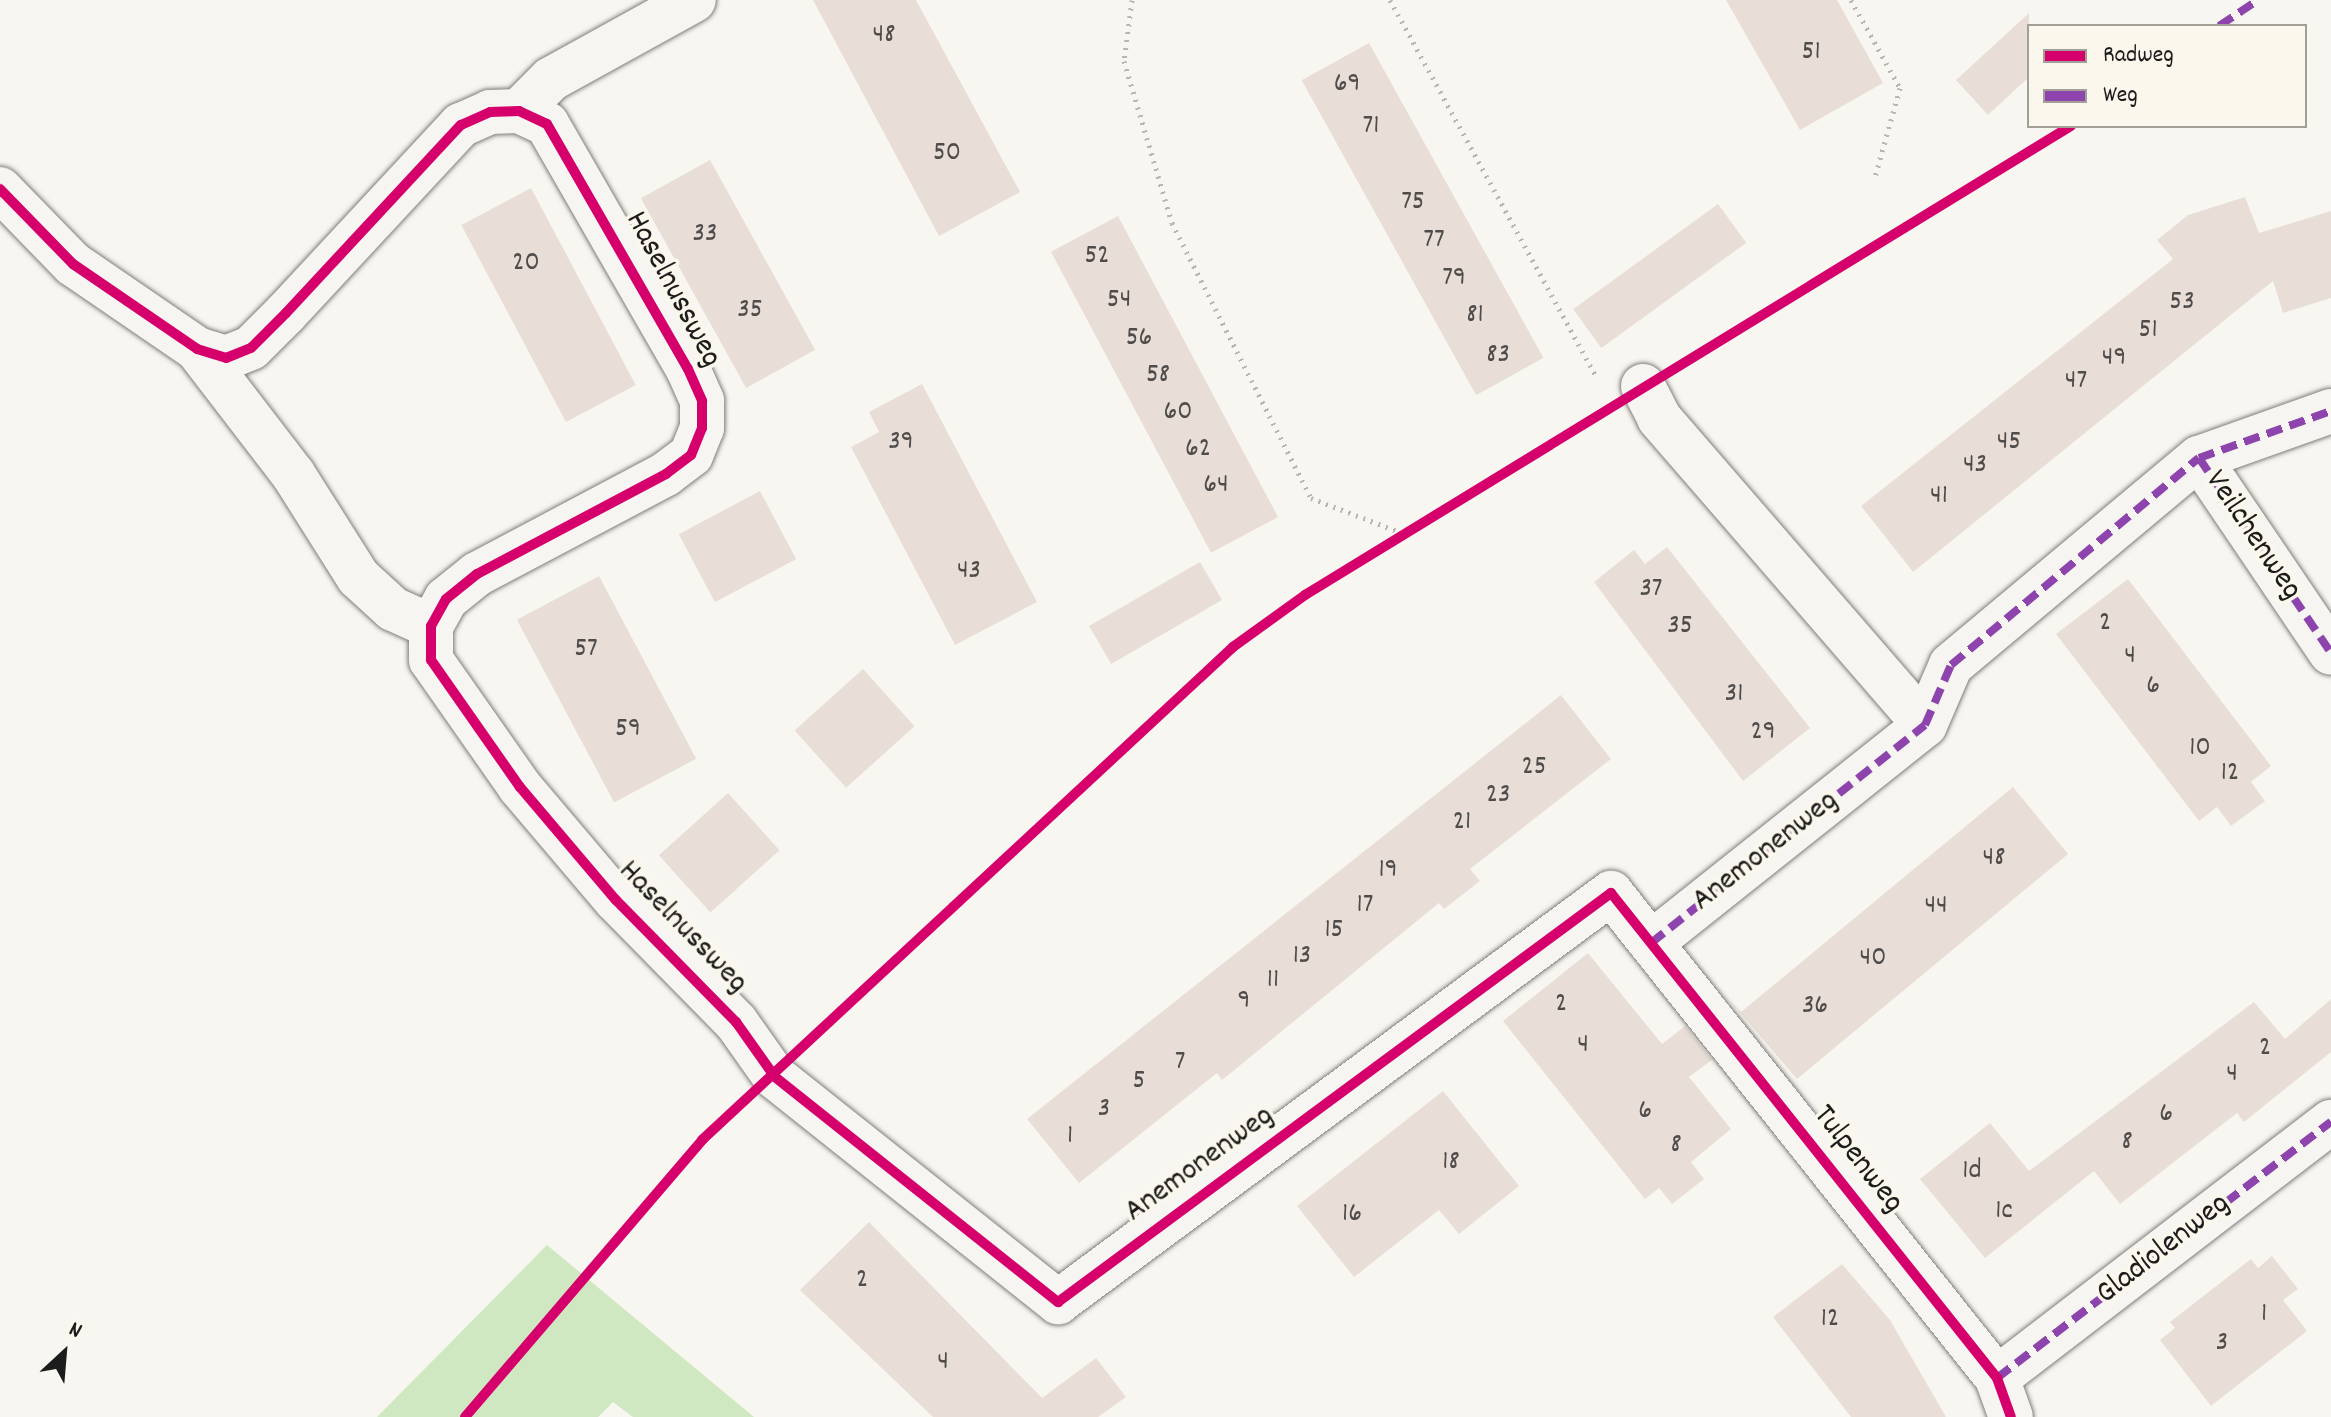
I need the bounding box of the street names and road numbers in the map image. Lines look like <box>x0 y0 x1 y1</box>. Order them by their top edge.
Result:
street label: Haselnussweg <box>615 206 729 374</box>
street label: Veilchenweg <box>2195 464 2309 608</box>
street label: Anemonenweg <box>1685 783 1847 921</box>
street label: Haselnussweg <box>609 853 755 1003</box>
street label: Anemonenweg <box>1118 1098 1282 1232</box>
street label: Tulpenweg <box>1803 1098 1911 1222</box>
street label: Gladiolenweg <box>2090 1186 2238 1314</box>

